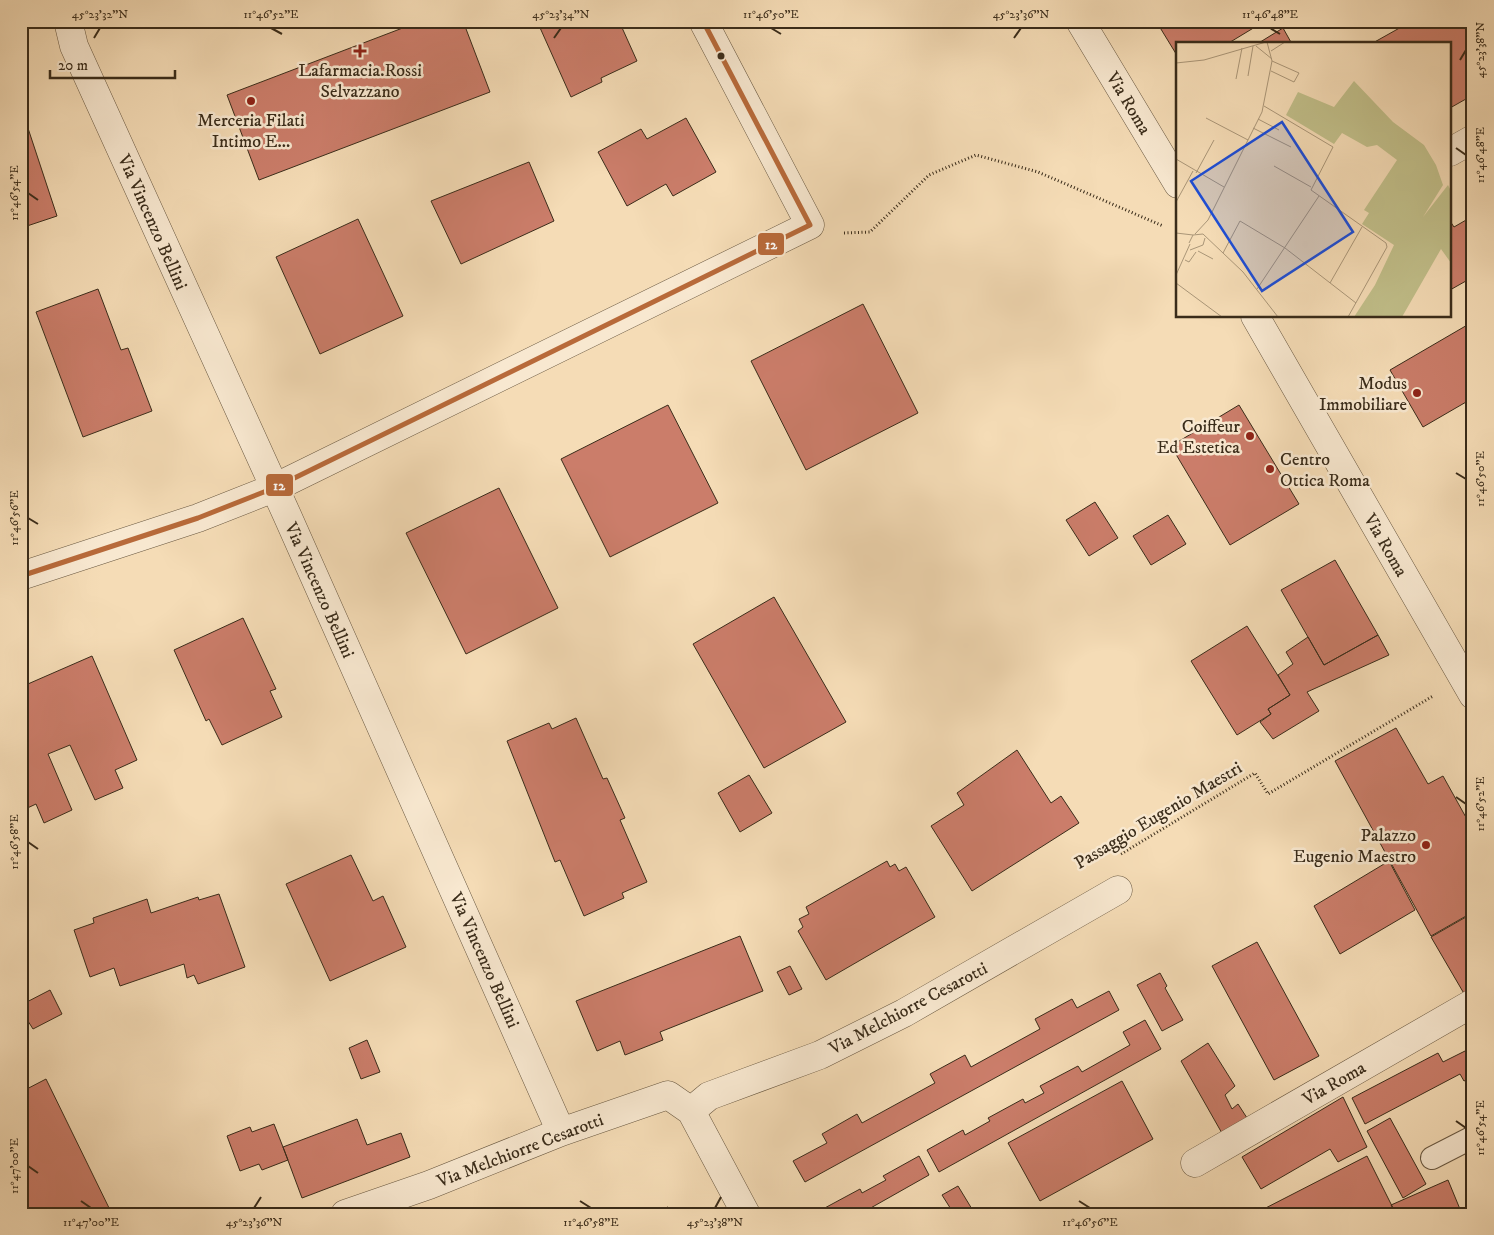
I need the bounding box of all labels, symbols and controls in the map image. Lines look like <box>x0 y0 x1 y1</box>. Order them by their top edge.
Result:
text: 45°23'32"N <box>72 7 128 22</box>
text: 11°46'52"E <box>243 7 299 22</box>
text: 45°23'34"N <box>532 7 590 22</box>
text: 11°46'50"E <box>743 7 799 22</box>
text: 45°23'36"N <box>993 7 1049 22</box>
text: 11°46'48"E <box>1242 7 1299 22</box>
text: 45°23'38"N <box>1473 22 1488 78</box>
inset map <box>1176 42 1452 318</box>
marker: Lafarmacia.Rossi Selvazzano <box>354 45 366 57</box>
scale bar <box>50 48 175 80</box>
unlabelled marker <box>716 51 726 61</box>
text: 20 m <box>58 56 88 75</box>
place label: Lafarmacia.Rossi Selvazzano <box>298 60 422 103</box>
street label: Via Roma <box>1100 67 1156 139</box>
marker: Merceria Filati Intimo E... <box>245 95 257 107</box>
place label: Merceria Filati Intimo E... <box>197 110 305 153</box>
text: 11°46'48"E <box>1473 126 1488 183</box>
street label: Via Vincenzo Bellini <box>112 150 192 294</box>
text: 11°46'54"E <box>7 165 22 221</box>
line badge: 12 <box>757 232 785 256</box>
text: 12 <box>765 236 778 254</box>
place label: Modus Immobiliare <box>1319 373 1407 416</box>
marker: Modus Immobiliare <box>1411 387 1423 399</box>
place label: Coiffeur Ed Estetica <box>1157 416 1240 459</box>
marker: Coiffeur Ed Estetica <box>1244 430 1256 442</box>
place label: Centro Ottica Roma <box>1280 449 1370 492</box>
text: 11°46'50"E <box>1473 451 1488 507</box>
marker: Centro Ottica Roma <box>1264 463 1276 475</box>
line badge: 12 <box>265 473 294 497</box>
text: 12 <box>273 477 286 495</box>
text: 11°46'56"E <box>7 490 22 546</box>
street label: Via Roma <box>1358 509 1412 581</box>
street label: Via Vincenzo Bellini <box>279 518 359 662</box>
street label: Passaggio Eugenio Maestri <box>1071 757 1246 875</box>
text: 11°46'52"E <box>1473 776 1488 832</box>
text: 11°46'58"E <box>7 814 22 870</box>
place label: Palazzo Eugenio Maestro <box>1293 825 1416 868</box>
marker: Palazzo Eugenio Maestro <box>1420 839 1432 851</box>
street label: Via Vincenzo Bellini <box>444 888 524 1032</box>
street label: Via Melchiorre Cesarotti <box>825 958 991 1060</box>
street label: Via Roma <box>1298 1057 1370 1111</box>
text: 11°46'54"E <box>1473 1100 1488 1156</box>
street label: Via Melchiorre Cesarotti <box>433 1109 607 1193</box>
text: 11°47'00"E <box>7 1138 22 1194</box>
text: 11°47'00"E <box>63 1215 119 1230</box>
text: 45°23'36"N <box>226 1215 282 1230</box>
text: 11°46'58"E <box>563 1215 619 1230</box>
text: 45°23'38"N <box>687 1215 743 1230</box>
text: 11°46'56"E <box>1062 1215 1118 1230</box>

